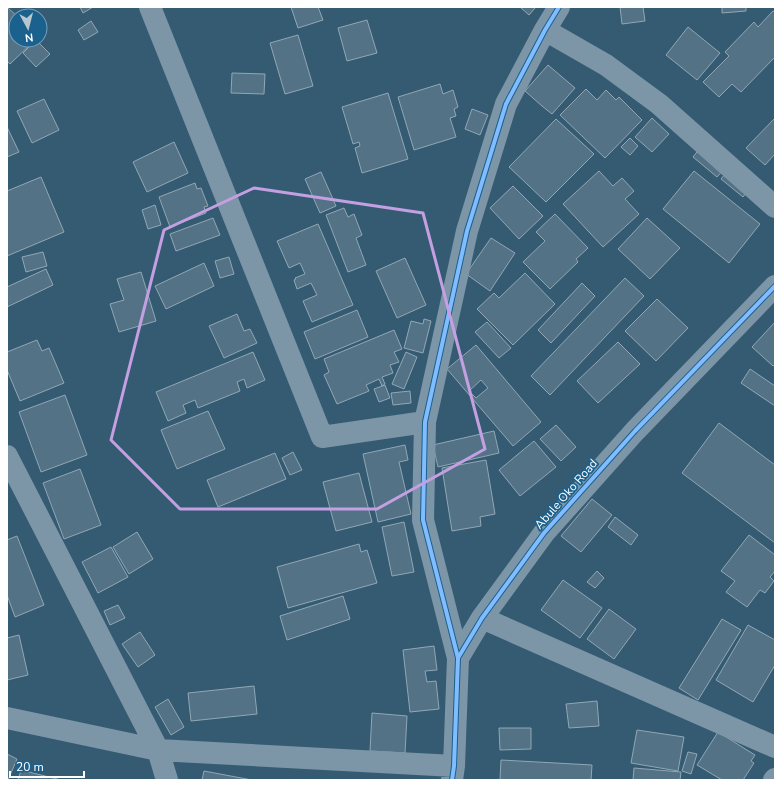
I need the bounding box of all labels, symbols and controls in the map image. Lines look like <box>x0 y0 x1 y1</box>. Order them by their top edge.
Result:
north arrow <box>8 8 48 48</box>
text: N <box>24 29 34 45</box>
street label: Abule Oko Road <box>531 455 601 533</box>
scale bar <box>10 753 84 779</box>
text: 20 m <box>16 759 44 775</box>

